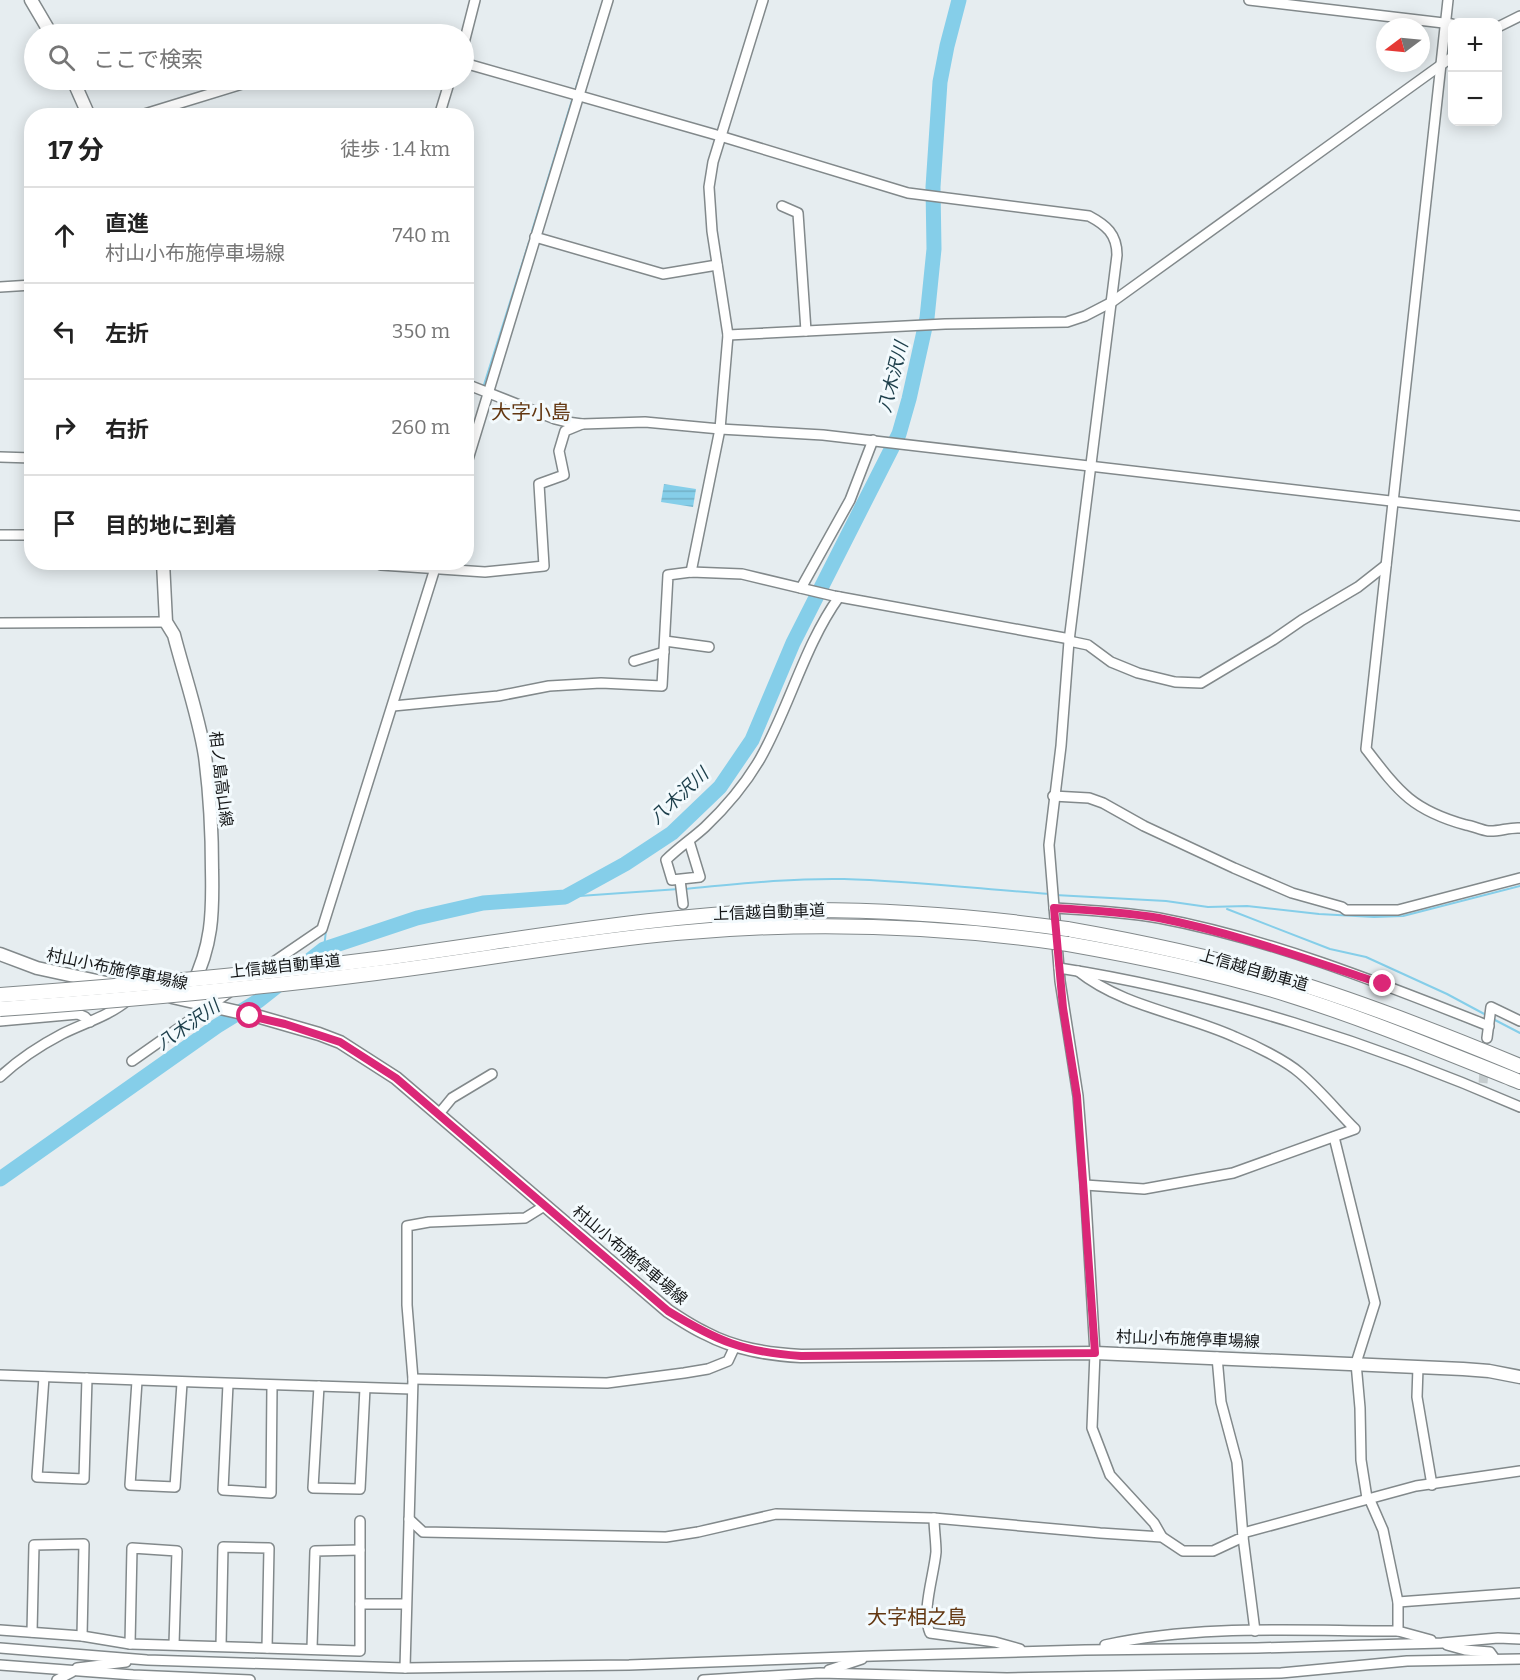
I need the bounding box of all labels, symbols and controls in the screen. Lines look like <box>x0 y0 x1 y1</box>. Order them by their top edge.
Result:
north arrow <box>1376 18 1430 72</box>
map controls <box>1448 18 1502 126</box>
button: + <box>1448 18 1502 72</box>
search box <box>24 24 474 90</box>
icon: search <box>45 41 78 74</box>
text: ここで検索 <box>93 46 203 73</box>
button: − <box>1448 72 1502 126</box>
text: 17 分 <box>48 135 104 166</box>
text: 徒歩 · 1.4 km <box>340 137 450 161</box>
text: 直進 <box>105 210 149 237</box>
icon: ahead <box>48 219 81 252</box>
text: 740 m <box>393 223 450 247</box>
text: 村山小布施停車場線 <box>105 241 285 265</box>
icon: left <box>48 315 81 348</box>
text: 350 m <box>392 319 450 343</box>
text: 左折 <box>105 320 149 347</box>
water label: 八木沢川 <box>874 337 913 415</box>
district label: 大字小島 <box>491 400 571 424</box>
icon: right <box>48 411 81 444</box>
text: 260 m <box>391 415 450 439</box>
text: 右折 <box>105 416 149 443</box>
icon: arrive <box>48 507 81 540</box>
text: 目的地に到着 <box>105 512 237 539</box>
street label: 相ノ島高山線 <box>206 730 236 828</box>
water label: 八木沢川 <box>645 762 714 829</box>
street label: 上信越自動車道 <box>713 901 825 923</box>
street label: 村山小布施停車場線 <box>45 945 189 993</box>
street label: 上信越自動車道 <box>1198 945 1310 995</box>
street label: 上信越自動車道 <box>228 951 342 981</box>
route end <box>1369 970 1395 996</box>
water label: 八木沢川 <box>152 994 225 1055</box>
route start <box>236 1002 262 1028</box>
street label: 村山小布施停車場線 <box>569 1201 691 1309</box>
street label: 村山小布施停車場線 <box>1116 1327 1260 1351</box>
district label: 大字相之島 <box>867 1605 967 1629</box>

